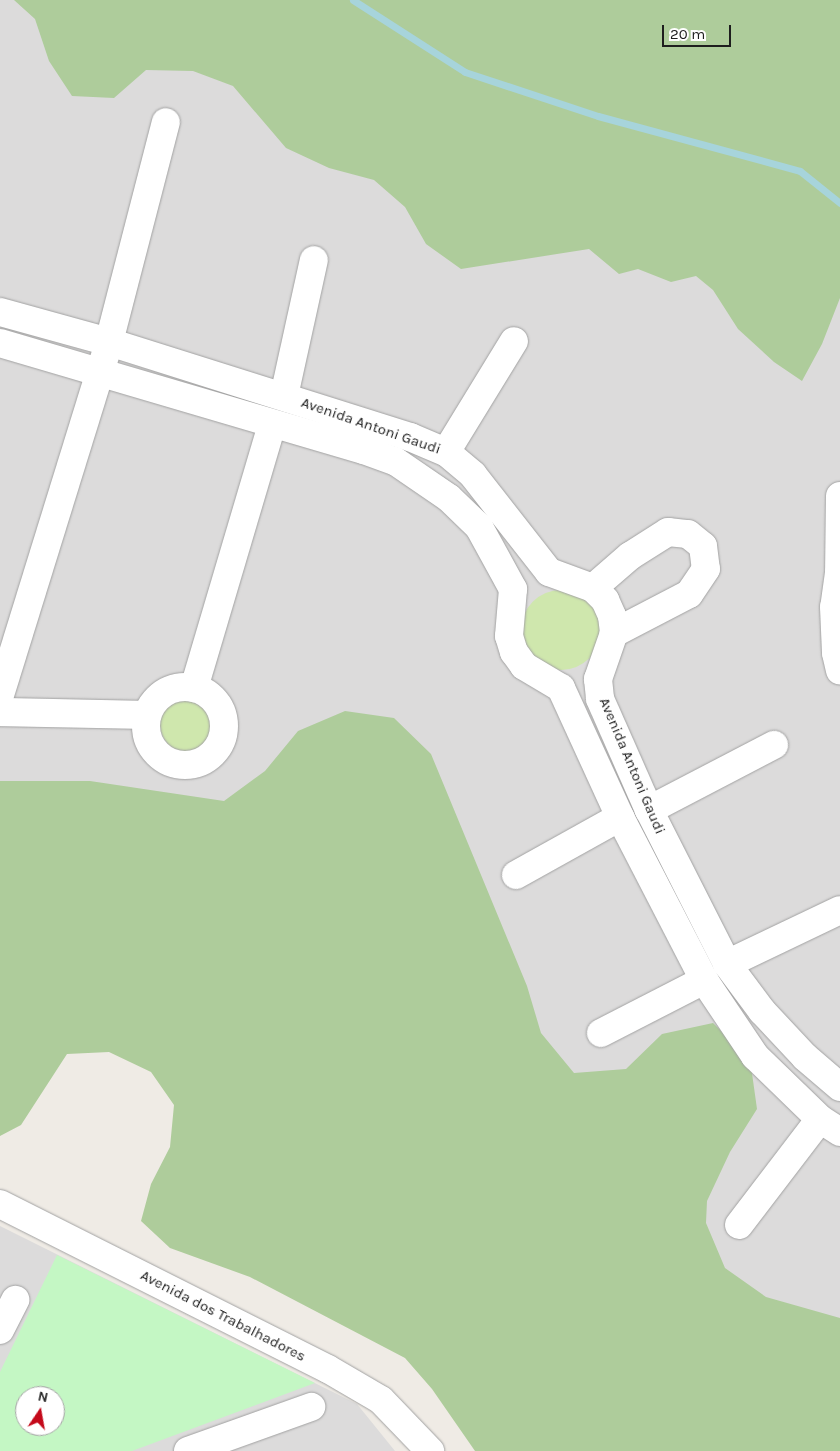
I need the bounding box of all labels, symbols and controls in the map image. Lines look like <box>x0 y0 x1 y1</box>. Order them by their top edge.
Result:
scale bar <box>665 15 734 47</box>
text: 20 m <box>670 25 705 43</box>
street label: Avenida Antoni Gaudi <box>299 394 443 458</box>
street label: Avenida Antoni Gaudi <box>595 695 669 837</box>
street label: Avenida dos Trabalhadores <box>137 1266 309 1366</box>
north arrow <box>15 1386 65 1436</box>
text: N <box>36 1387 50 1406</box>

